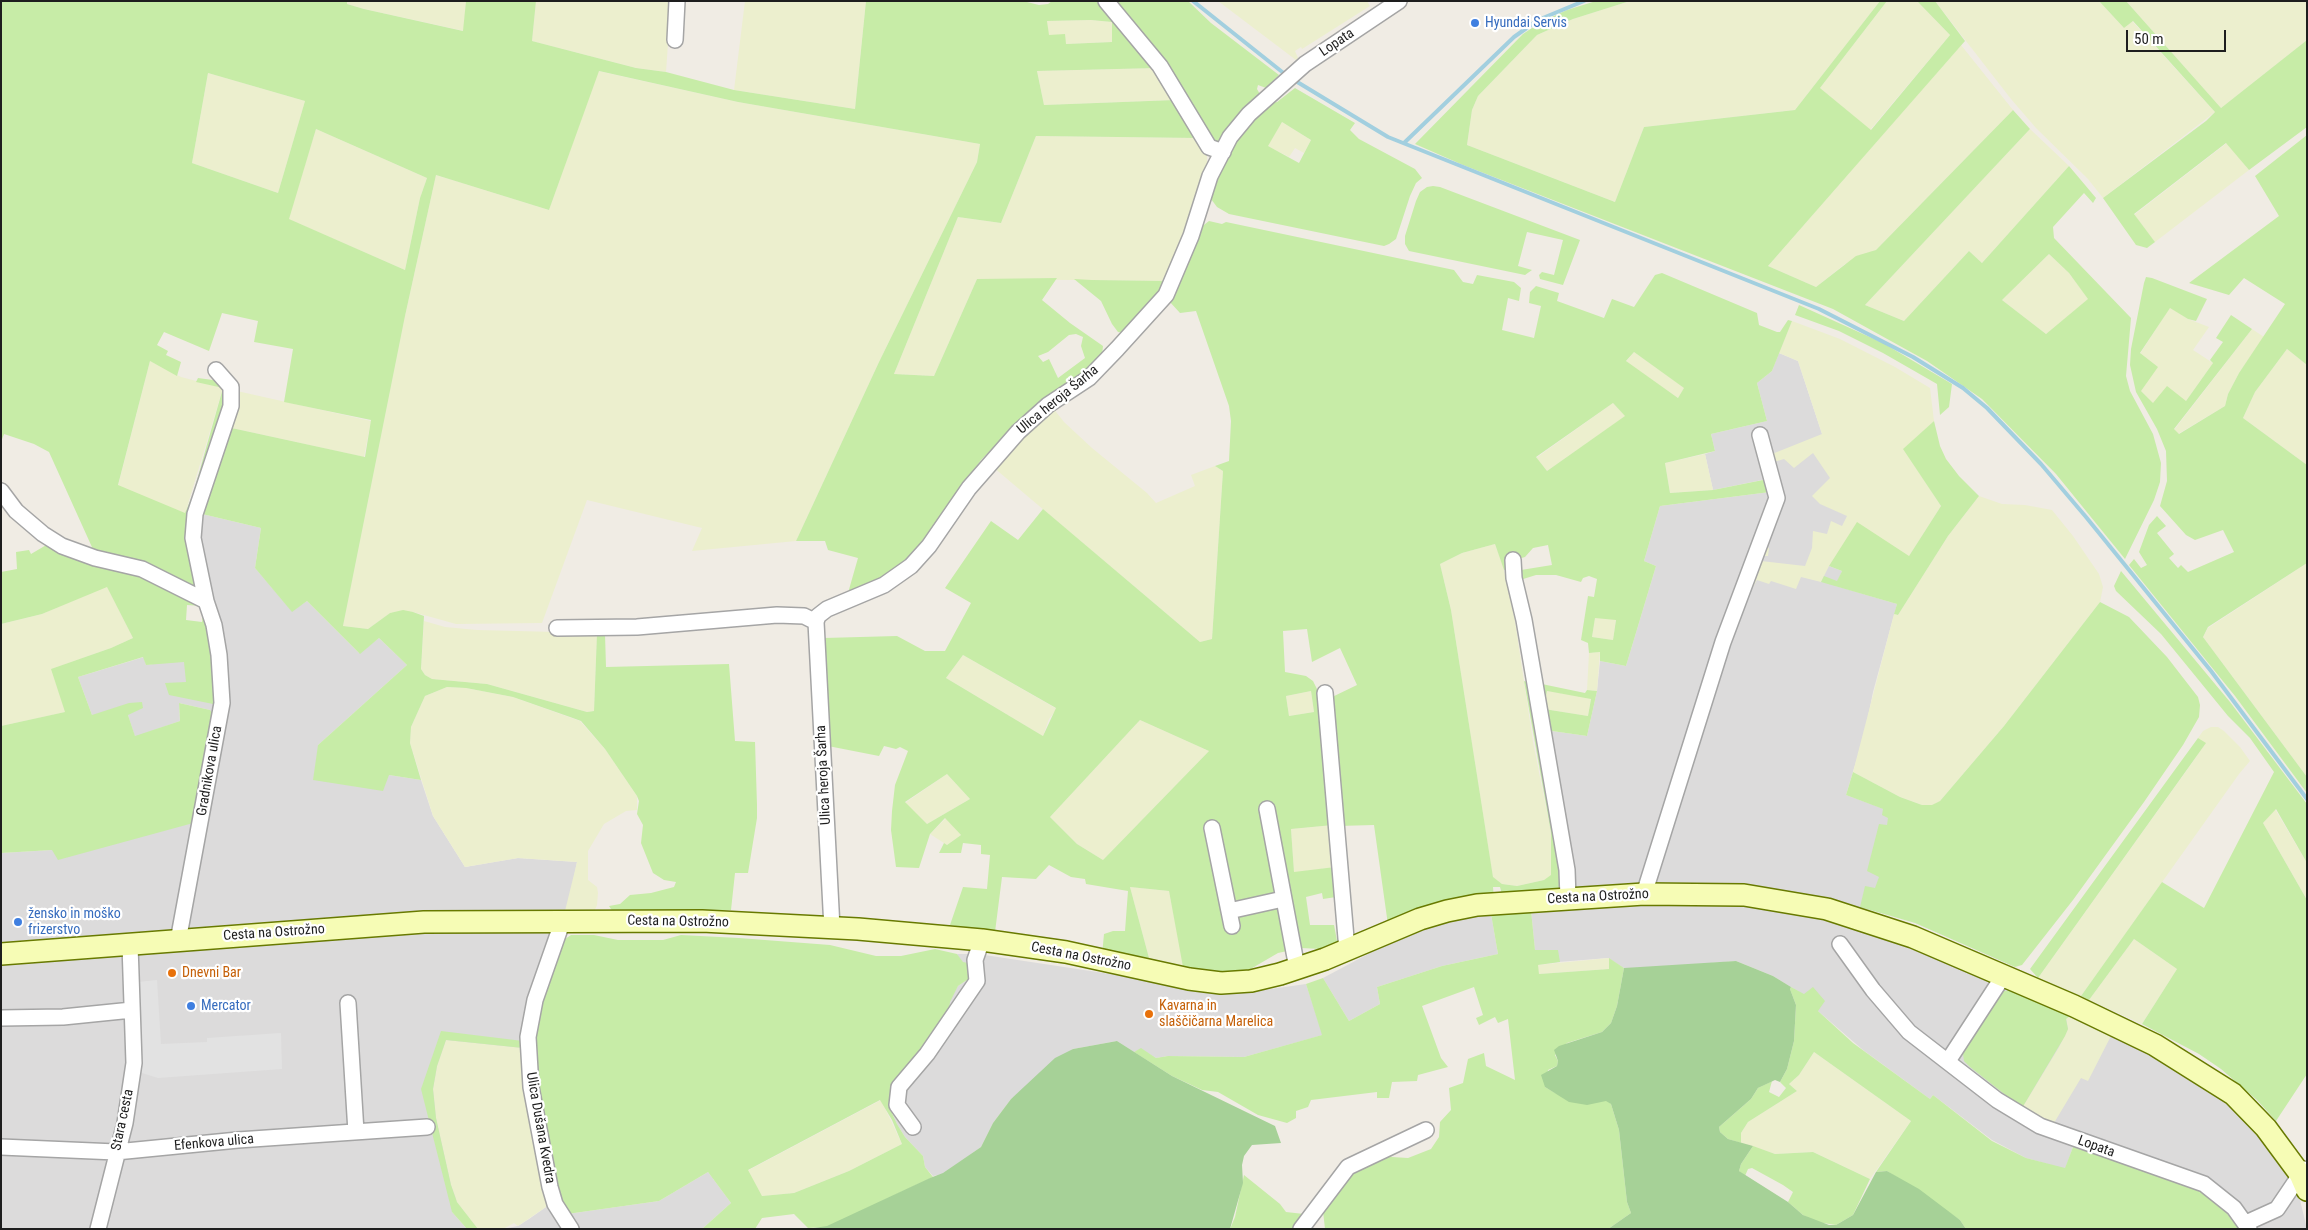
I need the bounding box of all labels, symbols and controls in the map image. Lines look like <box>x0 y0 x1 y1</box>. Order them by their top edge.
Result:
place label: Hyundai Servis <box>1485 15 1567 31</box>
marker: Hyundai Servis <box>1469 17 1481 29</box>
scale bar <box>2128 20 2228 52</box>
street label: Lopata <box>1316 25 1358 61</box>
text: 50 m <box>2134 30 2164 48</box>
street label: Ulica heroja Šarha <box>1014 362 1102 438</box>
street label: Gradnikova ulica <box>194 725 226 817</box>
street label: Ulica heroja Šarha <box>813 725 835 825</box>
street label: Cesta na Ostrožno <box>1547 886 1649 908</box>
place label: žensko in moško frizerstvo <box>28 906 121 939</box>
street label: Cesta na Ostrožno <box>627 913 729 931</box>
marker: žensko in moško frizerstvo <box>12 916 24 928</box>
street label: Cesta na Ostrožno <box>223 921 325 945</box>
street label: Cesta na Ostrožno <box>1030 939 1132 975</box>
place label: Dnevni Bar <box>182 965 241 981</box>
marker: Dnevni Bar <box>166 967 178 979</box>
place label: Mercator <box>201 998 251 1014</box>
place label: Kavarna in slaščičarna Marelica <box>1159 998 1273 1030</box>
marker: Mercator <box>185 1000 197 1012</box>
marker: Kavarna in slaščičarna Marelica <box>1143 1008 1155 1020</box>
street label: Ulica Dušana Kvedra <box>522 1071 558 1185</box>
street label: Stara cesta <box>108 1088 138 1152</box>
street label: Efenkova ulica <box>173 1131 255 1155</box>
street label: Lopata <box>2075 1133 2117 1161</box>

